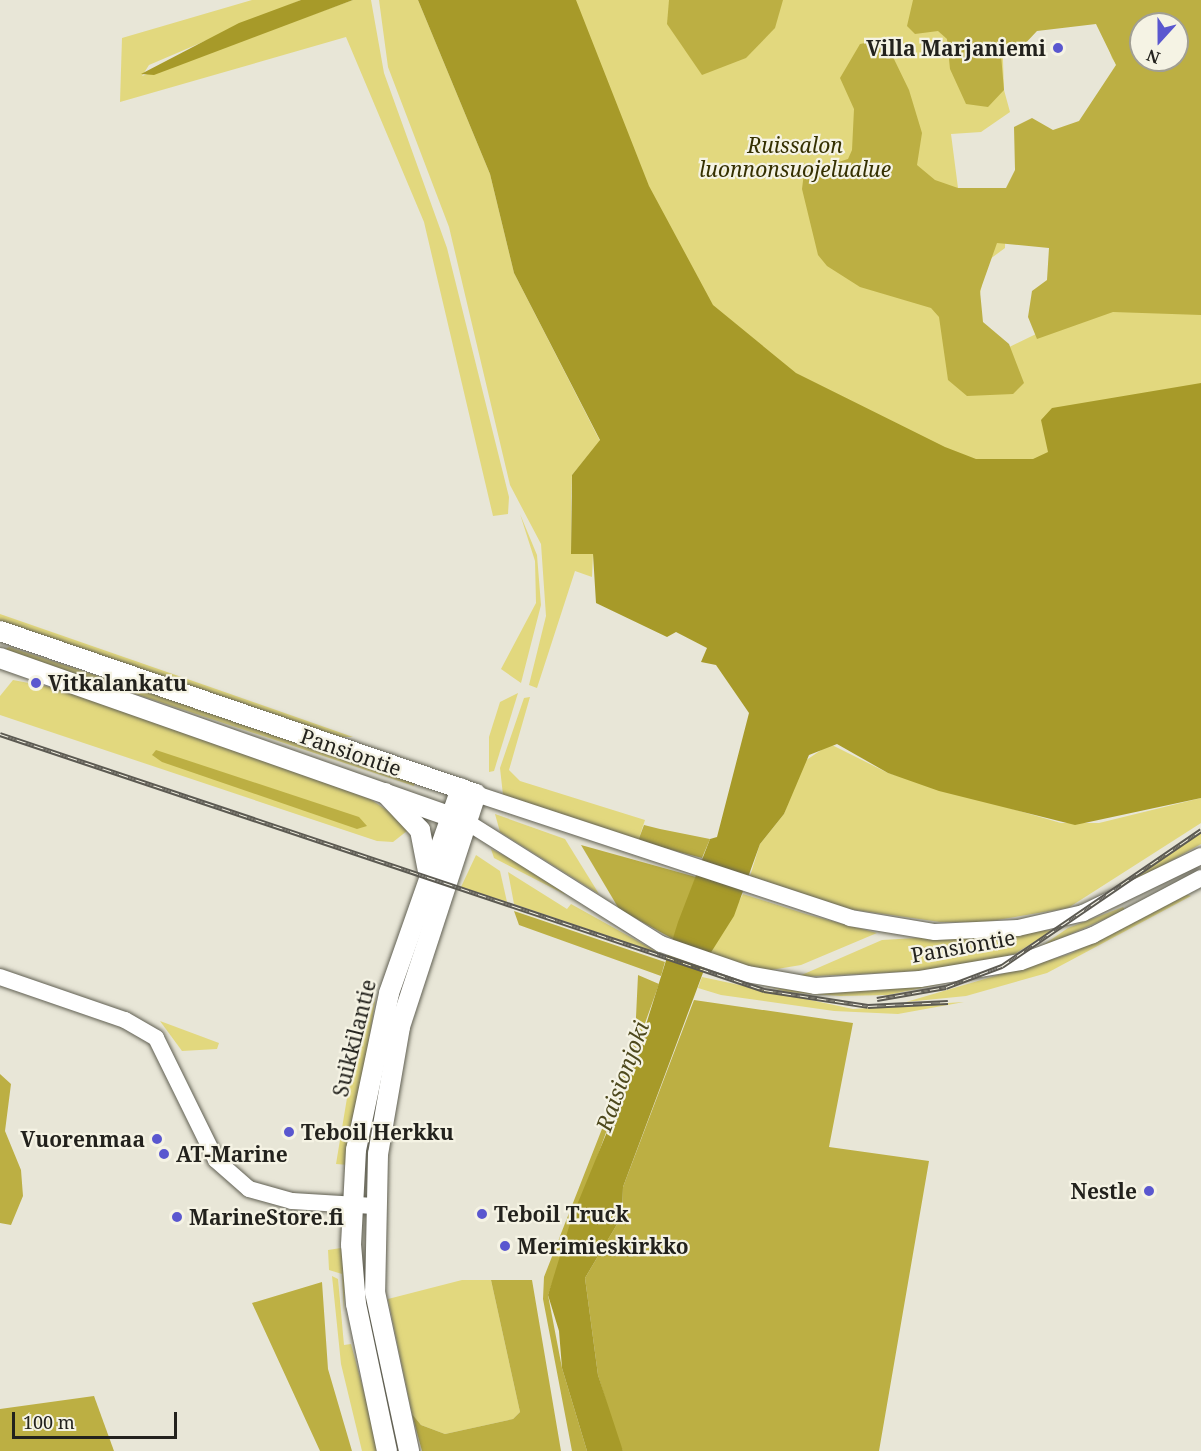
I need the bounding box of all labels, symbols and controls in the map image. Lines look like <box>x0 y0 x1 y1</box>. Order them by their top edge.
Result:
north arrow <box>1129 12 1189 72</box>
place label: Villa Marjaniemi <box>866 35 1046 61</box>
marker: Villa Marjaniemi <box>1051 41 1065 55</box>
text: N <box>1143 44 1163 69</box>
park label: Ruissalon luonnonsuojelualue <box>699 132 891 182</box>
place label: Vitkalankatu <box>48 670 187 696</box>
marker: Vitkalankatu <box>29 676 43 690</box>
street label: Pansiontie <box>297 723 405 781</box>
street label: Pansiontie <box>909 924 1017 968</box>
street label: Suikkilantie <box>327 977 381 1099</box>
water label: Raisionjoki <box>590 1017 654 1135</box>
place label: Teboil Herkku <box>301 1119 454 1145</box>
marker: Teboil Herkku <box>282 1125 296 1139</box>
place label: Vuorenmaa <box>21 1126 145 1152</box>
marker: Vuorenmaa <box>150 1132 164 1146</box>
place label: AT-Marine <box>176 1141 288 1167</box>
marker: AT-Marine <box>157 1147 171 1161</box>
place label: Nestle <box>1070 1178 1137 1204</box>
marker: Nestle <box>1142 1184 1156 1198</box>
place label: Teboil Truck <box>494 1201 629 1227</box>
place label: MarineStore.fi <box>189 1204 344 1230</box>
marker: Teboil Truck <box>475 1207 489 1221</box>
marker: MarineStore.fi <box>170 1210 184 1224</box>
place label: Merimieskirkko <box>517 1233 689 1259</box>
marker: Merimieskirkko <box>498 1239 512 1253</box>
scale bar <box>15 1400 180 1438</box>
text: 100 m <box>23 1410 75 1434</box>

